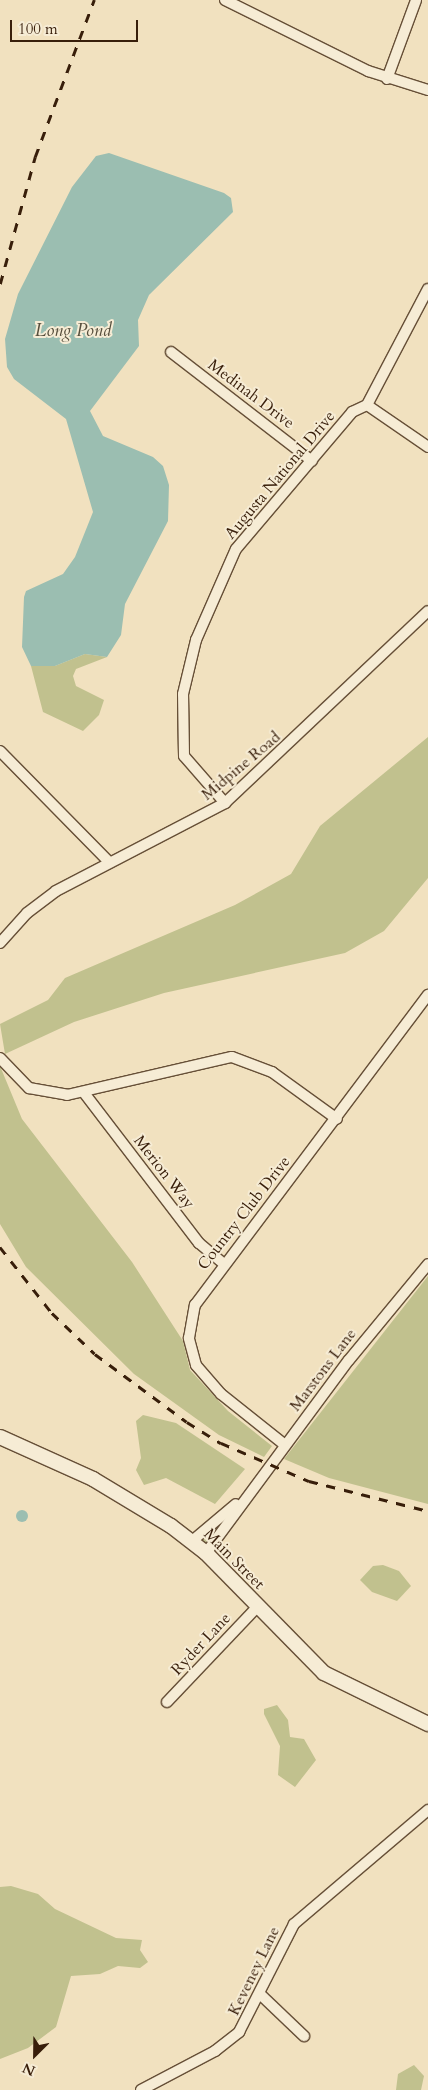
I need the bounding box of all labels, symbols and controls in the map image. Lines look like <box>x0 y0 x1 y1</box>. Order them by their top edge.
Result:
scale bar <box>12 10 140 42</box>
text: 100 m <box>18 19 58 39</box>
water label: Long Pond <box>35 320 111 342</box>
street label: Medinah Drive <box>204 355 298 433</box>
street label: Augusta National Drive <box>221 407 339 543</box>
street label: Midpine Road <box>198 727 284 805</box>
street label: Merion Way <box>129 1132 199 1212</box>
street label: Country Club Drive <box>194 1152 294 1274</box>
street label: Marstons Lane <box>286 1325 360 1415</box>
street label: Main Street <box>200 1525 268 1593</box>
street label: Ryder Lane <box>167 1609 235 1679</box>
street label: Keveney Lane <box>224 1923 284 2019</box>
north arrow <box>10 2030 60 2080</box>
text: N <box>20 2058 38 2080</box>

